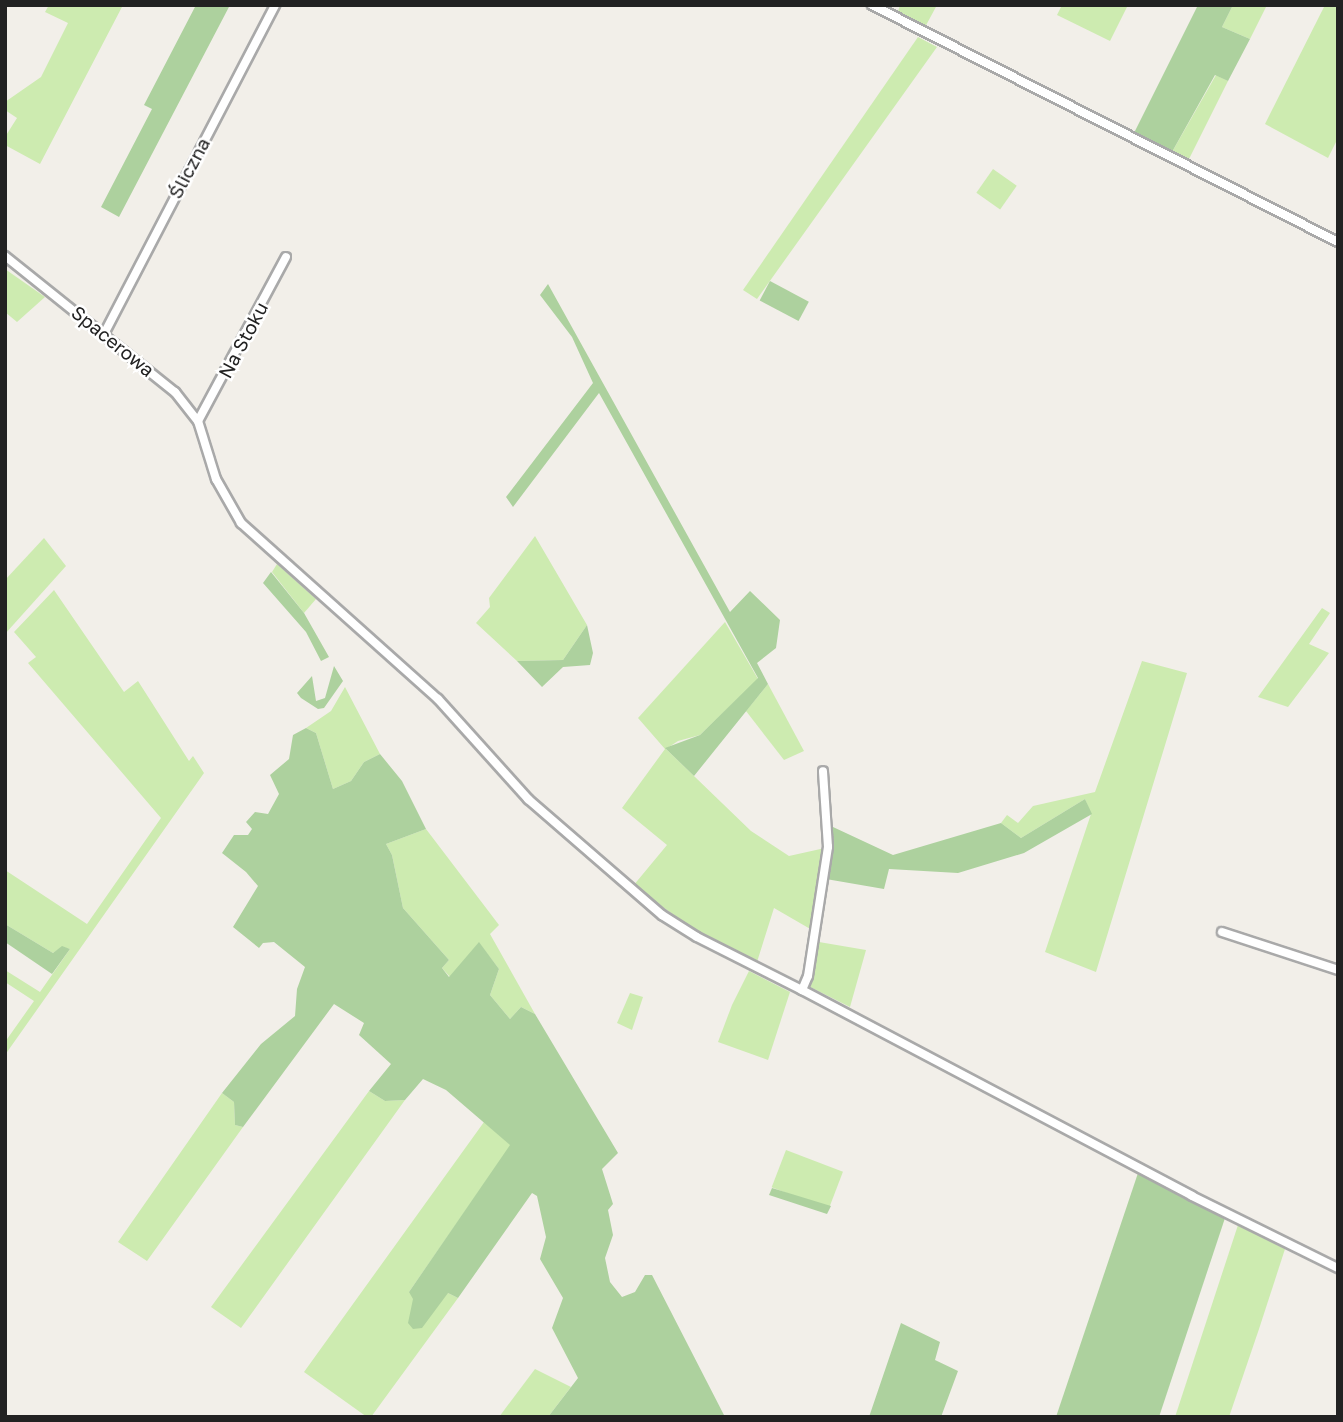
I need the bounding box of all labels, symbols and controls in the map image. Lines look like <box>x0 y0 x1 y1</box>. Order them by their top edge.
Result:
street label: Śliczna <box>163 134 215 202</box>
street label: Na Stoku <box>213 298 273 382</box>
street label: Spacerowa <box>67 301 159 381</box>

